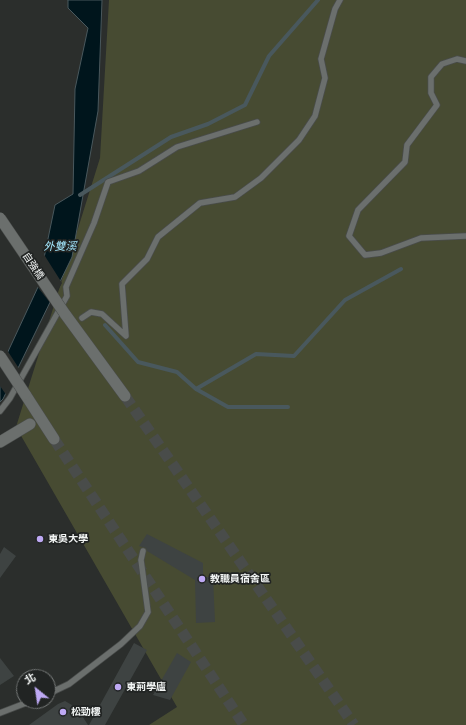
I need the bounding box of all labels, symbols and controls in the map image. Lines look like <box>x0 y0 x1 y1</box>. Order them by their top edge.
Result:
water label: 外雙溪 <box>44 240 76 254</box>
street label: 自強橋 <box>20 250 46 282</box>
place label: 東吳大學 <box>48 533 88 545</box>
marker: 東吳大學 <box>35 534 45 544</box>
place label: 教職員宿舍區 <box>210 573 270 585</box>
marker: 教職員宿舍區 <box>197 574 207 584</box>
north arrow <box>16 669 56 709</box>
text: 北 <box>22 671 38 687</box>
place label: 東荊學廬 <box>126 681 166 693</box>
marker: 東荊學廬 <box>113 682 123 692</box>
place label: 松勁樓 <box>71 706 101 718</box>
marker: 松勁樓 <box>58 707 68 717</box>

